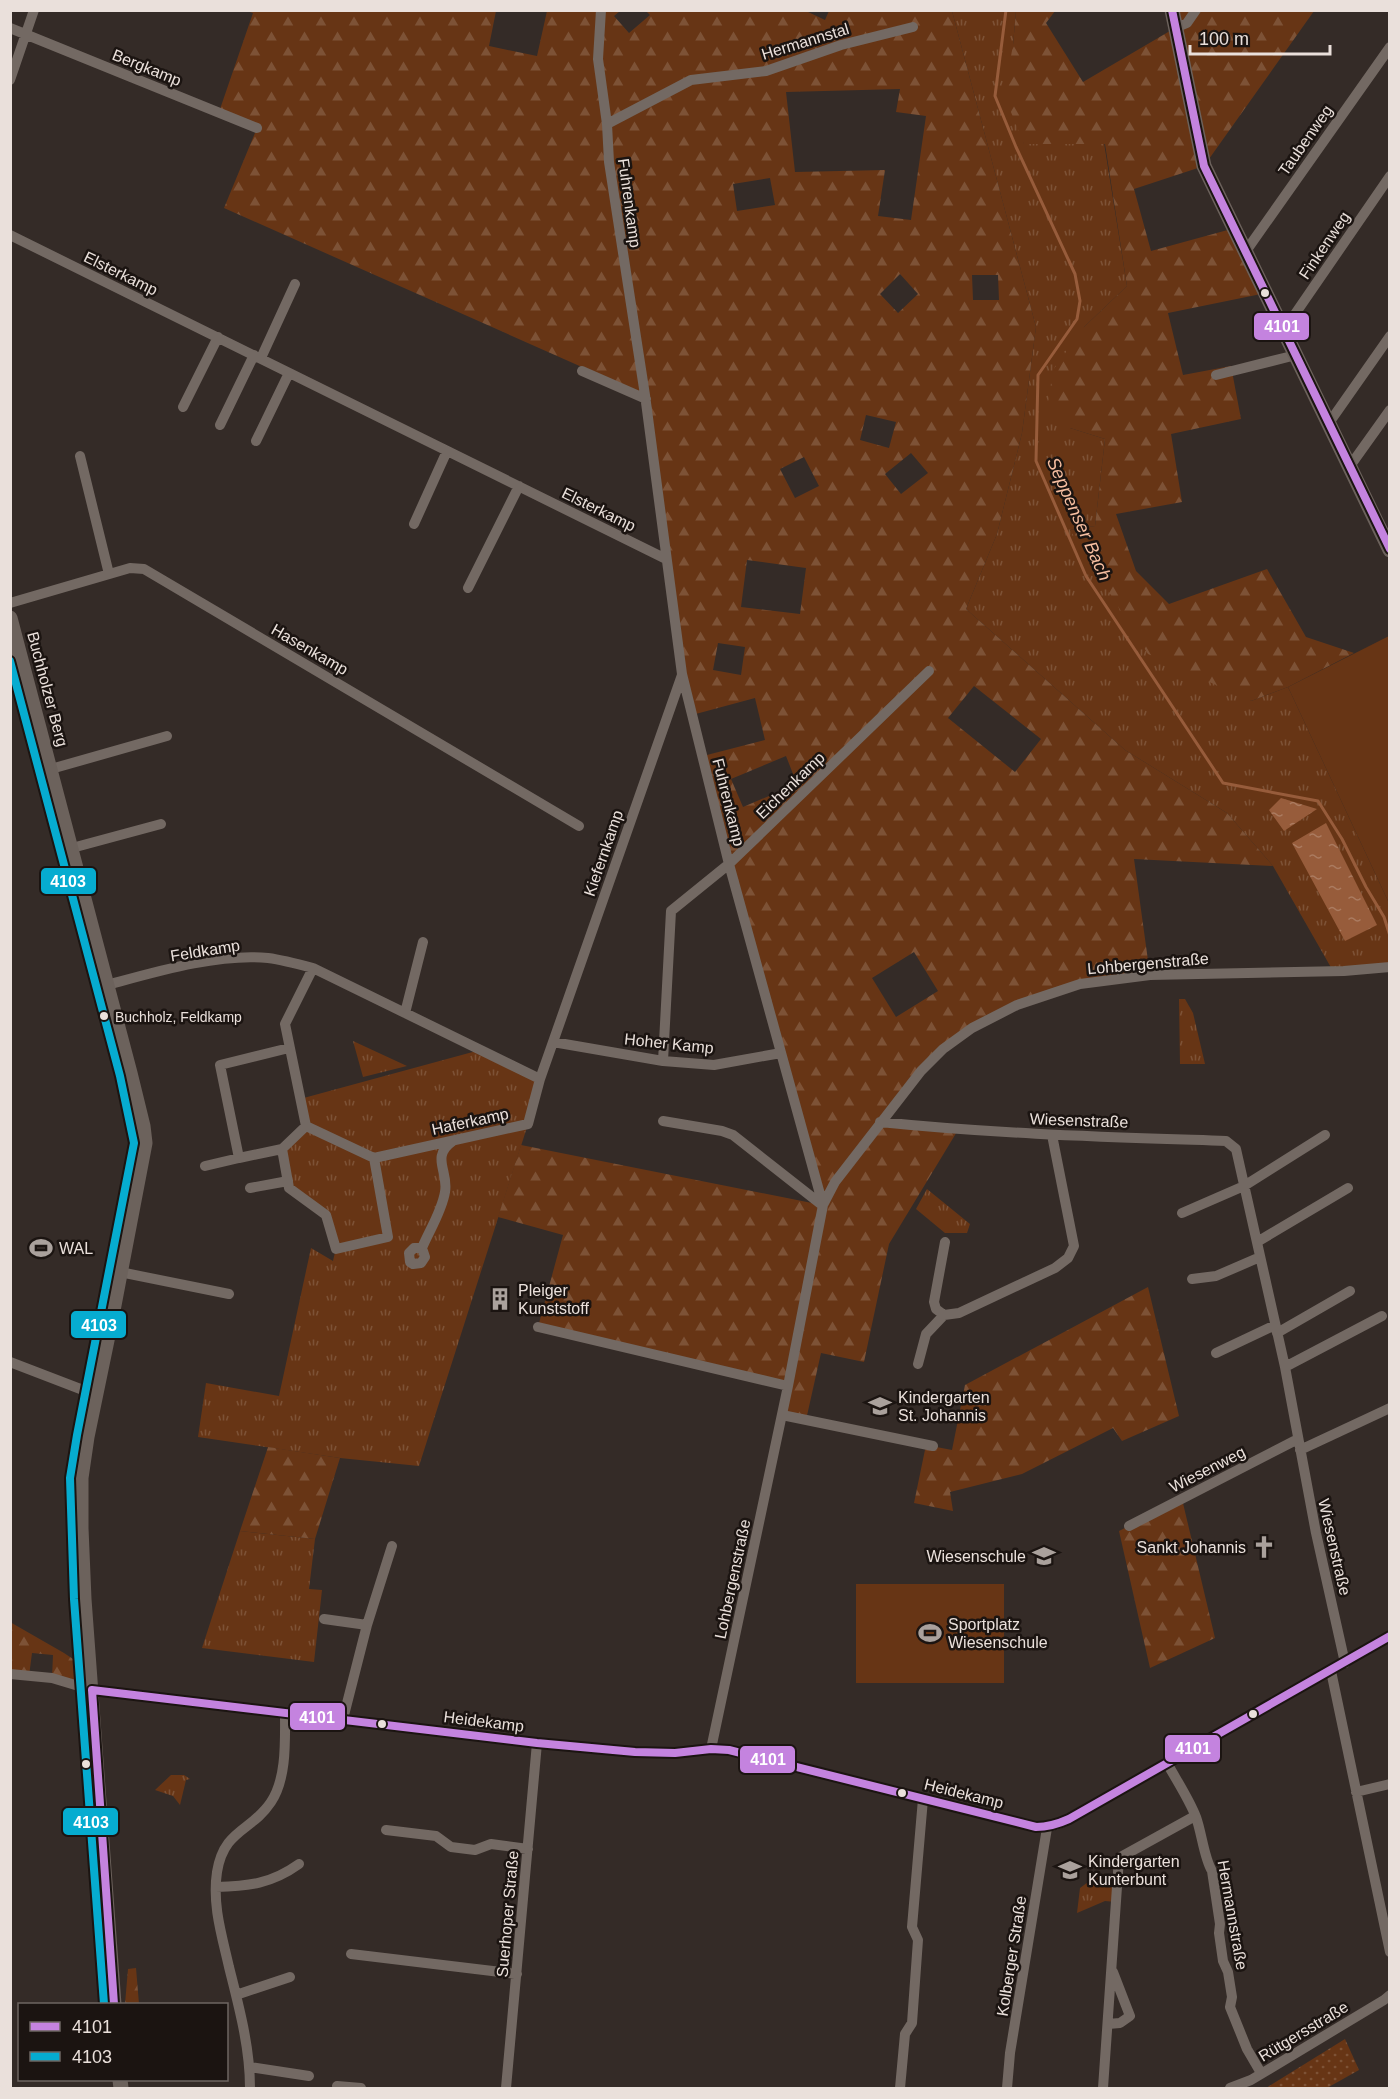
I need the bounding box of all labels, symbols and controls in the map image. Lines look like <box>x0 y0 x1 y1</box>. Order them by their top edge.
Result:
scale bar <box>1190 18 1330 56</box>
street label: Hermannstal <box>759 20 851 63</box>
text: 100 m <box>1199 29 1249 49</box>
street label: Bergkamp <box>110 46 184 89</box>
street label: Taubenweg <box>1275 102 1336 179</box>
street label: Fuhrenkamp <box>615 157 644 249</box>
street label: Finkenweg <box>1296 208 1353 282</box>
street label: Elsterkamp <box>81 248 161 299</box>
unlabelled marker <box>1259 287 1271 299</box>
line badge: 4101 <box>1253 312 1310 341</box>
text: 4101 <box>1264 318 1300 335</box>
water label: Seppenser Bach <box>1043 454 1115 584</box>
street label: Elsterkamp <box>559 484 639 535</box>
street label: Hasenkamp <box>269 621 351 678</box>
street label: Buchholzer Berg <box>24 630 71 748</box>
street label: Eichenkamp <box>753 749 828 822</box>
street label: Fuhrenkamp <box>709 756 748 848</box>
street label: Kiefernkamp <box>581 808 626 898</box>
line badge: 4103 <box>40 867 97 895</box>
text: 4103 <box>50 873 86 890</box>
street label: Feldkamp <box>169 937 241 964</box>
street label: Lohbergenstraße <box>1087 950 1210 977</box>
place label: Buchholz, Feldkamp <box>115 1009 242 1025</box>
marker: Buchholz, Feldkamp <box>98 1010 110 1022</box>
street label: Hoher Kamp <box>623 1030 715 1057</box>
street label: Haferkamp <box>430 1105 510 1138</box>
street label: Wiesenstraße <box>1029 1110 1129 1131</box>
sports icon: WAL <box>28 1235 54 1261</box>
place label: WAL <box>59 1240 93 1257</box>
place label: Pleiger Kunststoff <box>518 1282 589 1317</box>
building icon: Pleiger Kunststoff <box>487 1286 513 1312</box>
line badge: 4103 <box>70 1310 127 1339</box>
text: 4103 <box>81 1317 117 1334</box>
place label: Kindergarten St. Johannis <box>898 1389 990 1424</box>
school or university icon: Kindergarten St. Johannis <box>867 1393 893 1419</box>
street label: Wiesenweg <box>1167 1443 1248 1496</box>
street label: Wiesenstraße <box>1315 1497 1354 1597</box>
street label: Lohbergenstraße <box>712 1518 753 1640</box>
church icon: Sankt Johannis <box>1251 1534 1277 1560</box>
place label: Sankt Johannis <box>1137 1539 1246 1556</box>
school or university icon: Wiesenschule <box>1031 1543 1057 1569</box>
place label: Wiesenschule <box>926 1548 1026 1565</box>
place label: Sportplatz Wiesenschule <box>948 1616 1048 1651</box>
sports icon: Sportplatz Wiesenschule <box>917 1620 943 1646</box>
line badge: 4101 <box>289 1702 346 1731</box>
street label: Heidekamp <box>443 1708 525 1735</box>
unlabelled marker <box>1247 1708 1259 1720</box>
text: 4101 <box>299 1709 335 1726</box>
unlabelled marker <box>376 1718 388 1730</box>
line badge: 4101 <box>1164 1734 1221 1763</box>
text: 4101 <box>1175 1740 1211 1757</box>
line badge: 4101 <box>739 1745 796 1774</box>
text: 4101 <box>750 1751 786 1768</box>
unlabelled marker <box>80 1758 92 1770</box>
street label: Heidekamp <box>923 1775 1005 1812</box>
unlabelled marker <box>896 1787 908 1799</box>
line badge: 4103 <box>62 1807 119 1836</box>
text: 4103 <box>73 1814 109 1831</box>
street label: Suerhoper Straße <box>493 1850 522 1978</box>
place label: Kindergarten Kunterbunt <box>1088 1853 1180 1888</box>
school or university icon: Kindergarten Kunterbunt <box>1057 1857 1083 1883</box>
street label: Hermannstraße <box>1214 1859 1251 1971</box>
street label: Kolberger Straße <box>994 1894 1029 2018</box>
street label: Rütgersstraße <box>1255 1998 1351 2065</box>
legend <box>18 2003 228 2081</box>
text: 4101 <box>72 2017 112 2037</box>
text: 4103 <box>72 2047 112 2067</box>

